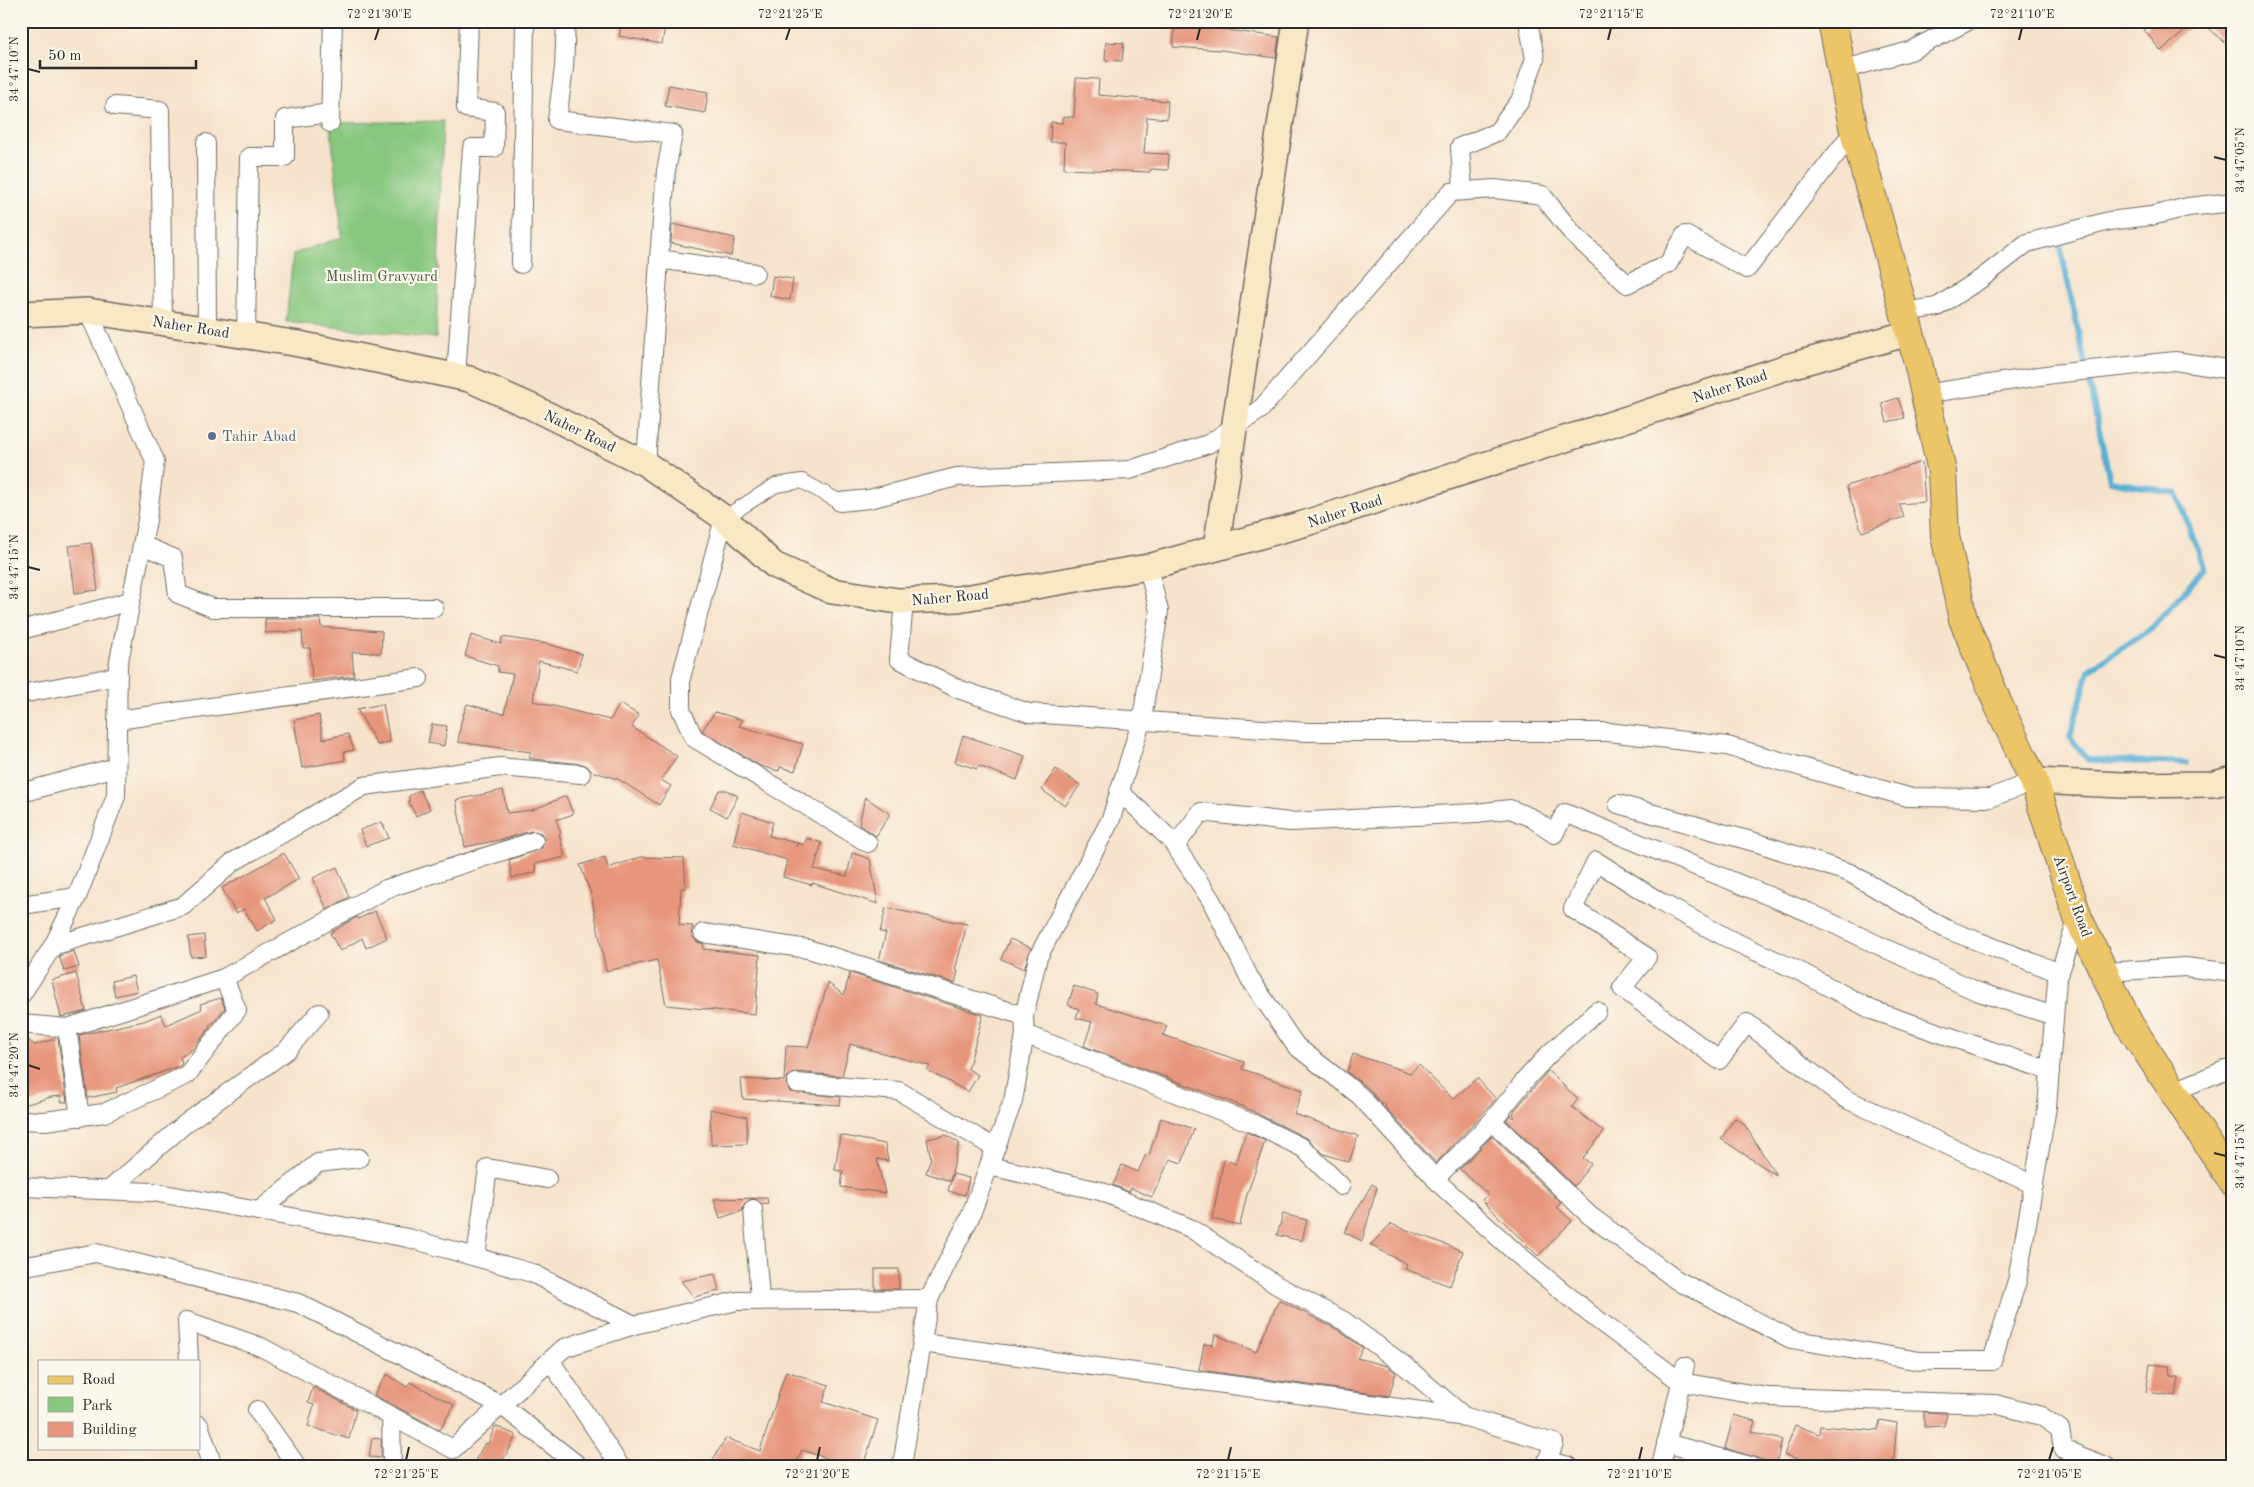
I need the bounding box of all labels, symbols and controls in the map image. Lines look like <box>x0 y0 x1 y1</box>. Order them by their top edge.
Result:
text: 72°21'25"E <box>758 8 822 21</box>
text: 72°21'15"E <box>1579 8 1643 21</box>
text: 72°21'30"E <box>347 9 411 21</box>
text: 72°21'20"E <box>1168 9 1232 21</box>
text: 72°21'10"E <box>1990 9 2054 21</box>
text: 34°47'10"N <box>9 36 21 102</box>
scale bar <box>40 38 196 70</box>
text: 50 m <box>48 49 82 64</box>
text: 34°47'05"N <box>2234 127 2247 193</box>
park label: Muslim Gravyard <box>326 270 438 285</box>
street label: Naher Road <box>151 315 231 342</box>
street label: Naher Road <box>1691 368 1770 407</box>
street label: Naher Road <box>541 409 618 456</box>
marker: Tahir Abad <box>206 430 218 442</box>
place label: Tahir Abad <box>222 430 296 445</box>
street label: Naher Road <box>1306 493 1385 532</box>
text: 34°47'15"N <box>8 534 21 600</box>
street label: Naher Road <box>911 588 990 609</box>
text: 34°47'10"N <box>2235 625 2247 691</box>
street label: Airport Road <box>2050 854 2093 940</box>
text: 34°47'20"N <box>9 1032 21 1098</box>
text: 34°47'15"N <box>2234 1123 2247 1189</box>
legend <box>38 1360 200 1450</box>
text: Road <box>82 1373 116 1388</box>
text: Park <box>82 1399 113 1414</box>
text: Building <box>82 1423 137 1438</box>
text: 72°21'25"E <box>374 1468 438 1481</box>
text: 72°21'15"E <box>1196 1468 1260 1481</box>
text: 72°21'05"E <box>2017 1468 2081 1481</box>
text: 72°21'20"E <box>785 1469 849 1481</box>
text: 72°21'10"E <box>1607 1469 1671 1481</box>

